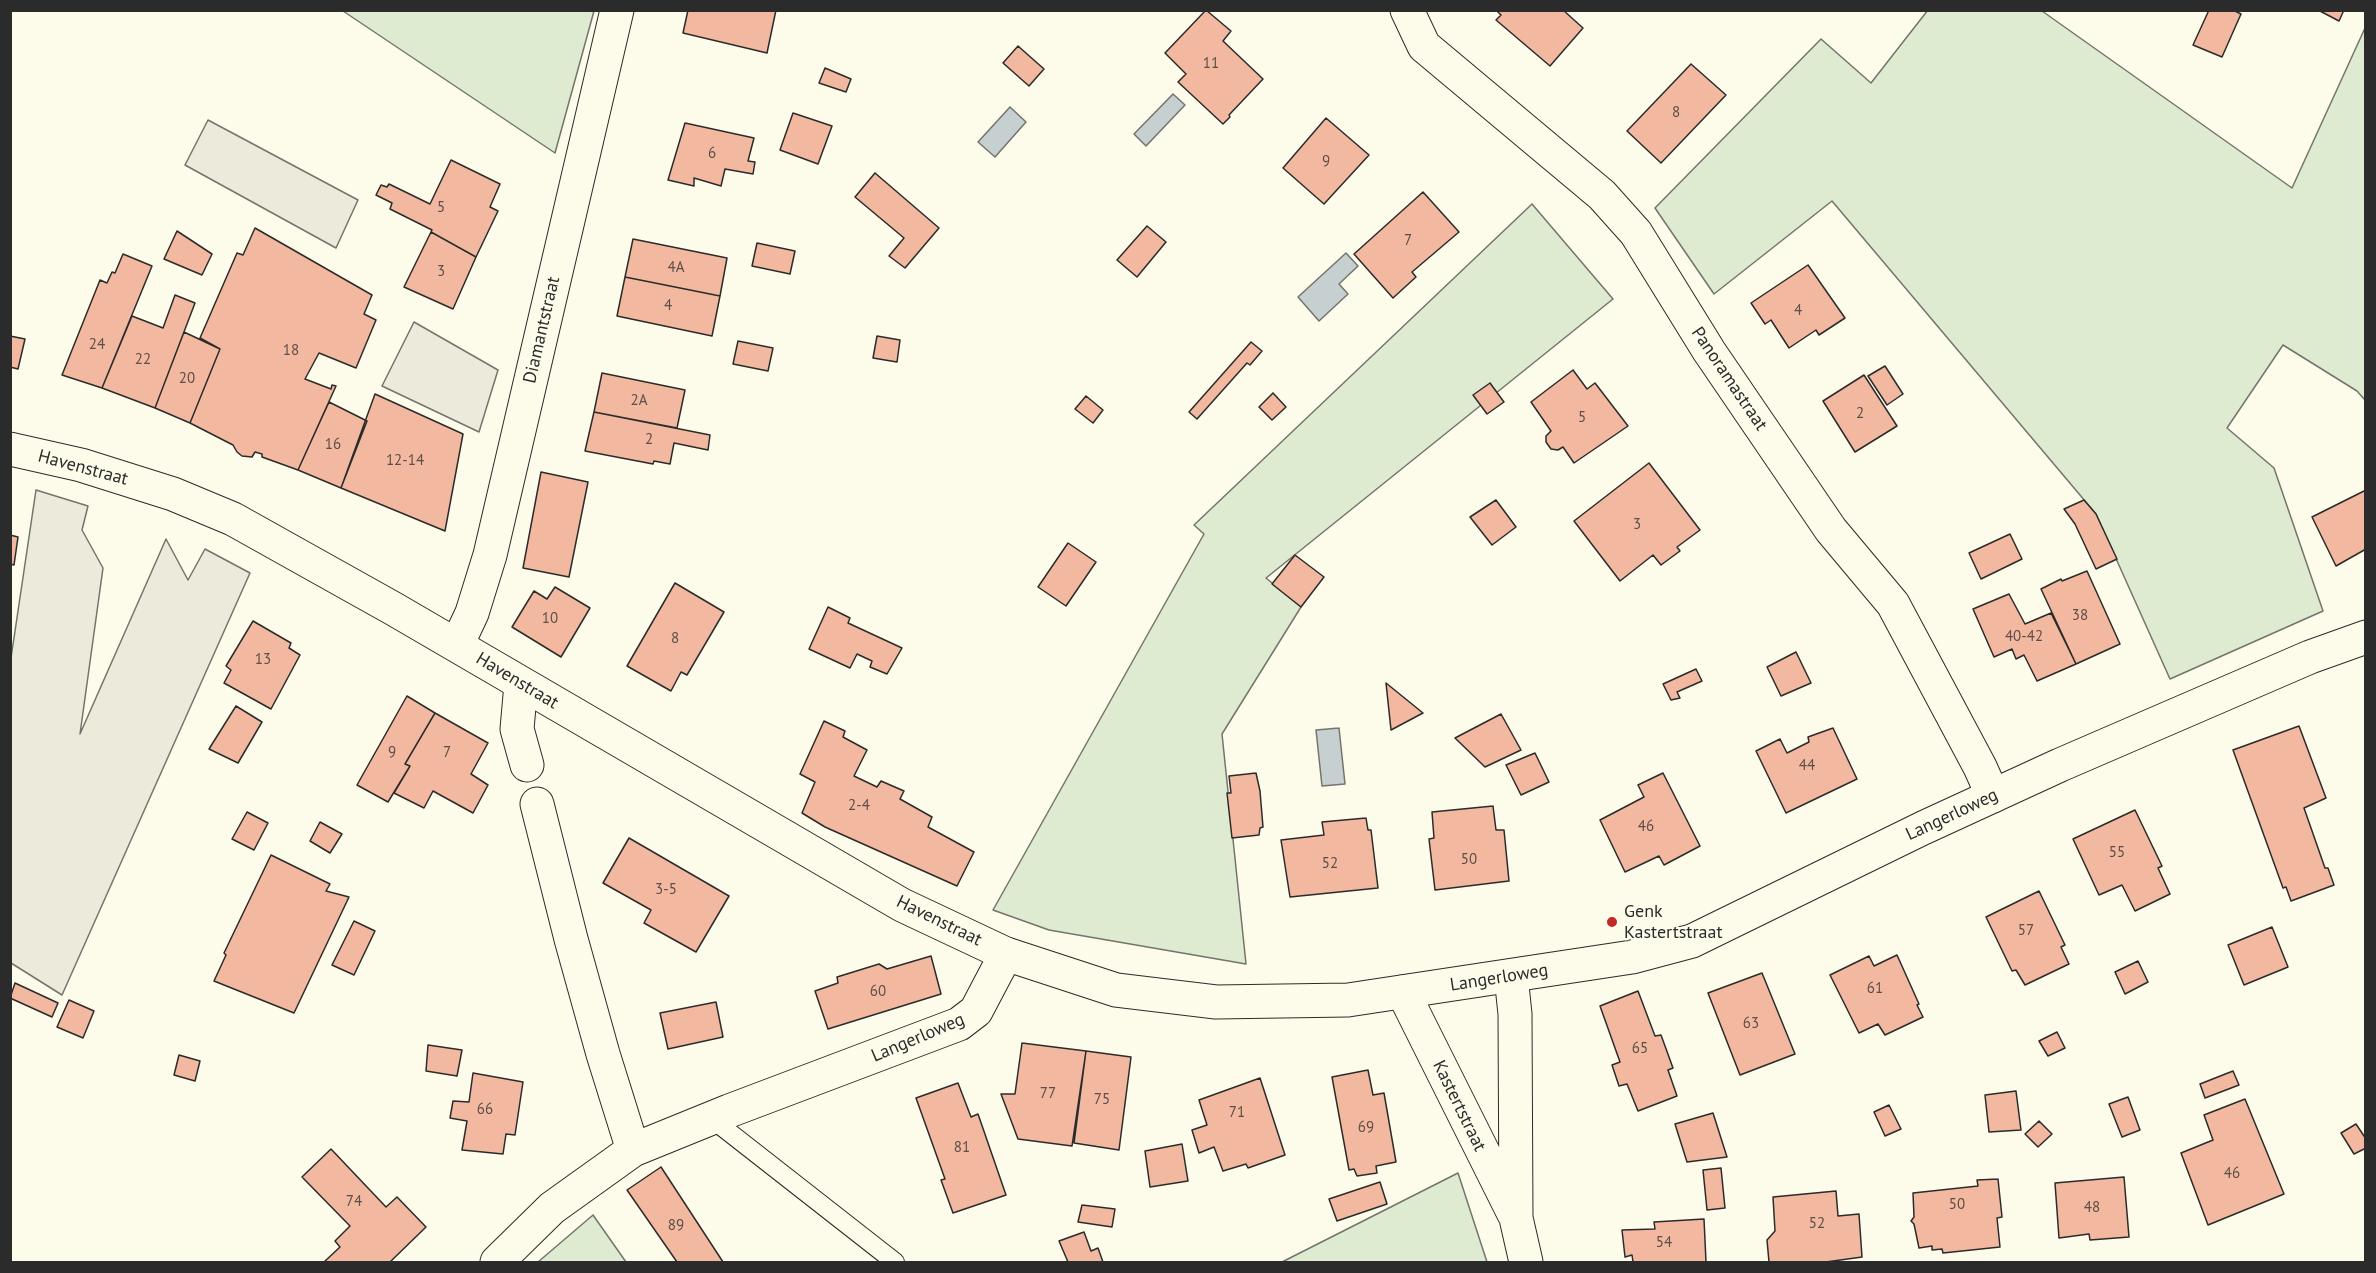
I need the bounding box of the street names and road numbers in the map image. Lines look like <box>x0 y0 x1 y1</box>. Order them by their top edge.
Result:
street label: Diamantstraat <box>519 275 565 385</box>
street label: Panoramastraat <box>1686 323 1772 435</box>
street label: Havenstraat <box>36 446 130 490</box>
street label: Havenstraat <box>472 648 562 714</box>
street label: Langerloweg <box>1903 784 2001 846</box>
street label: Havenstraat <box>893 891 985 951</box>
street label: Langerloweg <box>1448 960 1550 996</box>
street label: Langerloweg <box>868 1009 968 1067</box>
street label: Kastertstraat <box>1428 1057 1490 1155</box>

